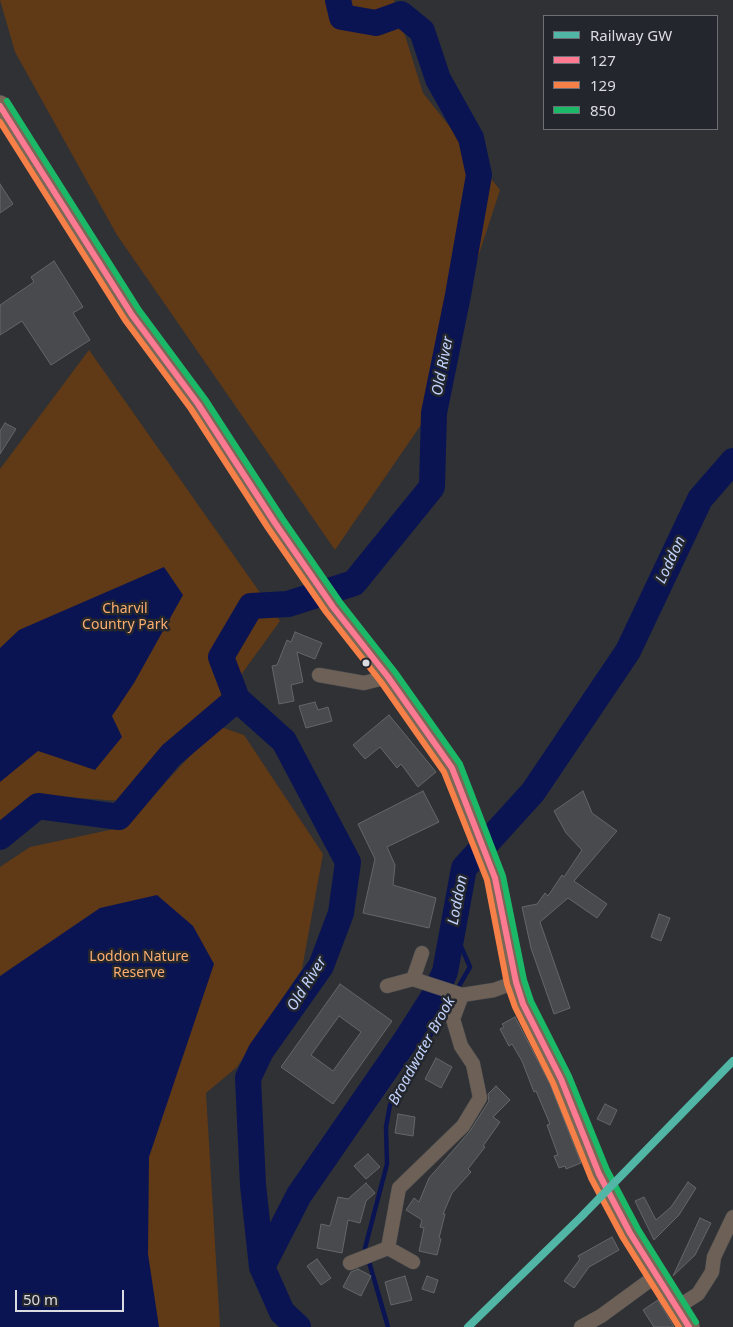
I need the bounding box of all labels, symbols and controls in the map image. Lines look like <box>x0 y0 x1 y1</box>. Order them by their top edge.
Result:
legend <box>543 15 718 130</box>
text: Railway GW <box>590 25 672 45</box>
text: 127 <box>590 50 616 70</box>
text: 129 <box>590 75 616 95</box>
text: 850 <box>590 100 616 120</box>
water label: Old River <box>428 335 458 397</box>
water label: Loddon <box>652 533 690 587</box>
park label: Charvil Country Park <box>82 601 168 634</box>
unlabelled marker <box>361 658 371 668</box>
water label: Loddon <box>444 874 472 926</box>
park label: Loddon Nature Reserve <box>89 949 189 982</box>
water label: Old River <box>283 954 331 1014</box>
water label: Broadwater Brook <box>385 994 459 1108</box>
scale bar <box>18 1280 126 1312</box>
text: 50 m <box>23 1289 58 1309</box>

